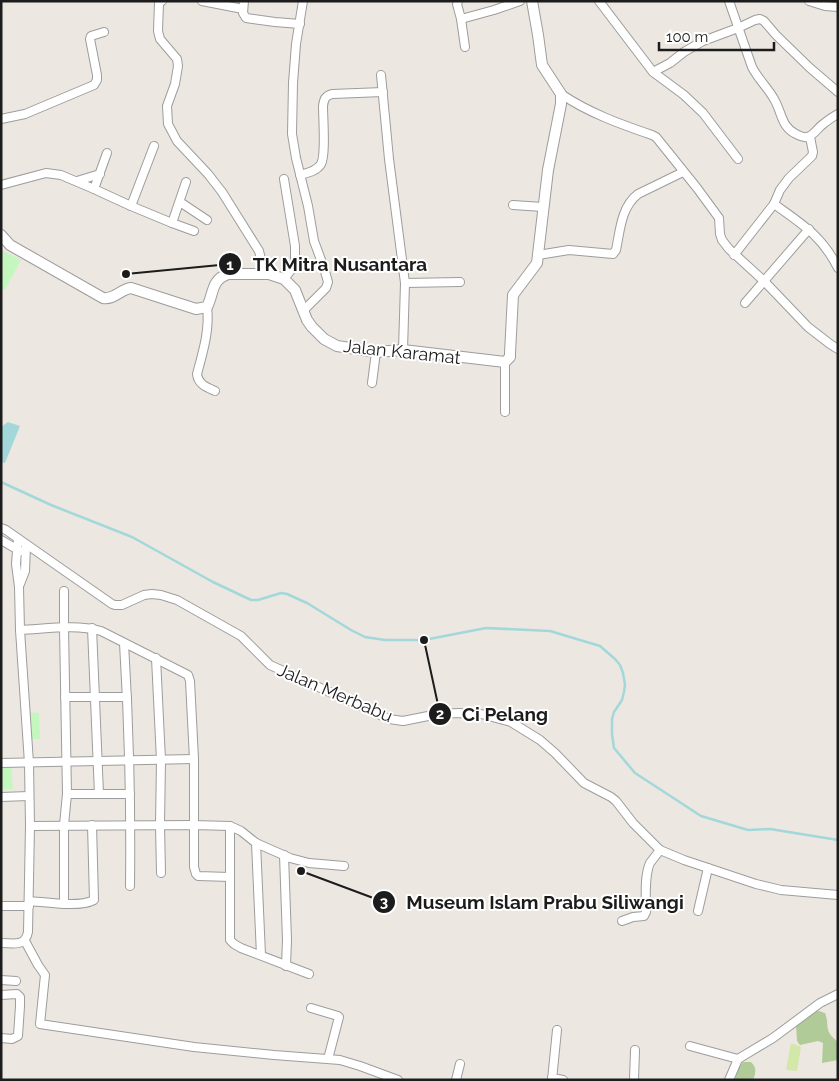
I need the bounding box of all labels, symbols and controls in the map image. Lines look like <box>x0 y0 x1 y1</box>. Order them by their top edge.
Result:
scale bar <box>659 20 774 52</box>
text: 100 m <box>666 28 708 46</box>
callout: TK Mitra Nusantara <box>218 247 437 281</box>
text: TK Mitra Nusantara <box>253 253 427 275</box>
text: 1 <box>226 256 234 274</box>
street label: Jalan Karamat <box>342 335 462 368</box>
street label: Jalan Merbabu <box>274 659 396 726</box>
callout: Ci Pelang <box>427 697 558 731</box>
text: Ci Pelang <box>462 703 548 725</box>
text: 2 <box>436 705 444 723</box>
callout: Museum Islam Prabu Siliwangi <box>371 885 694 919</box>
text: Museum Islam Prabu Siliwangi <box>406 891 684 913</box>
text: 3 <box>380 893 388 911</box>

